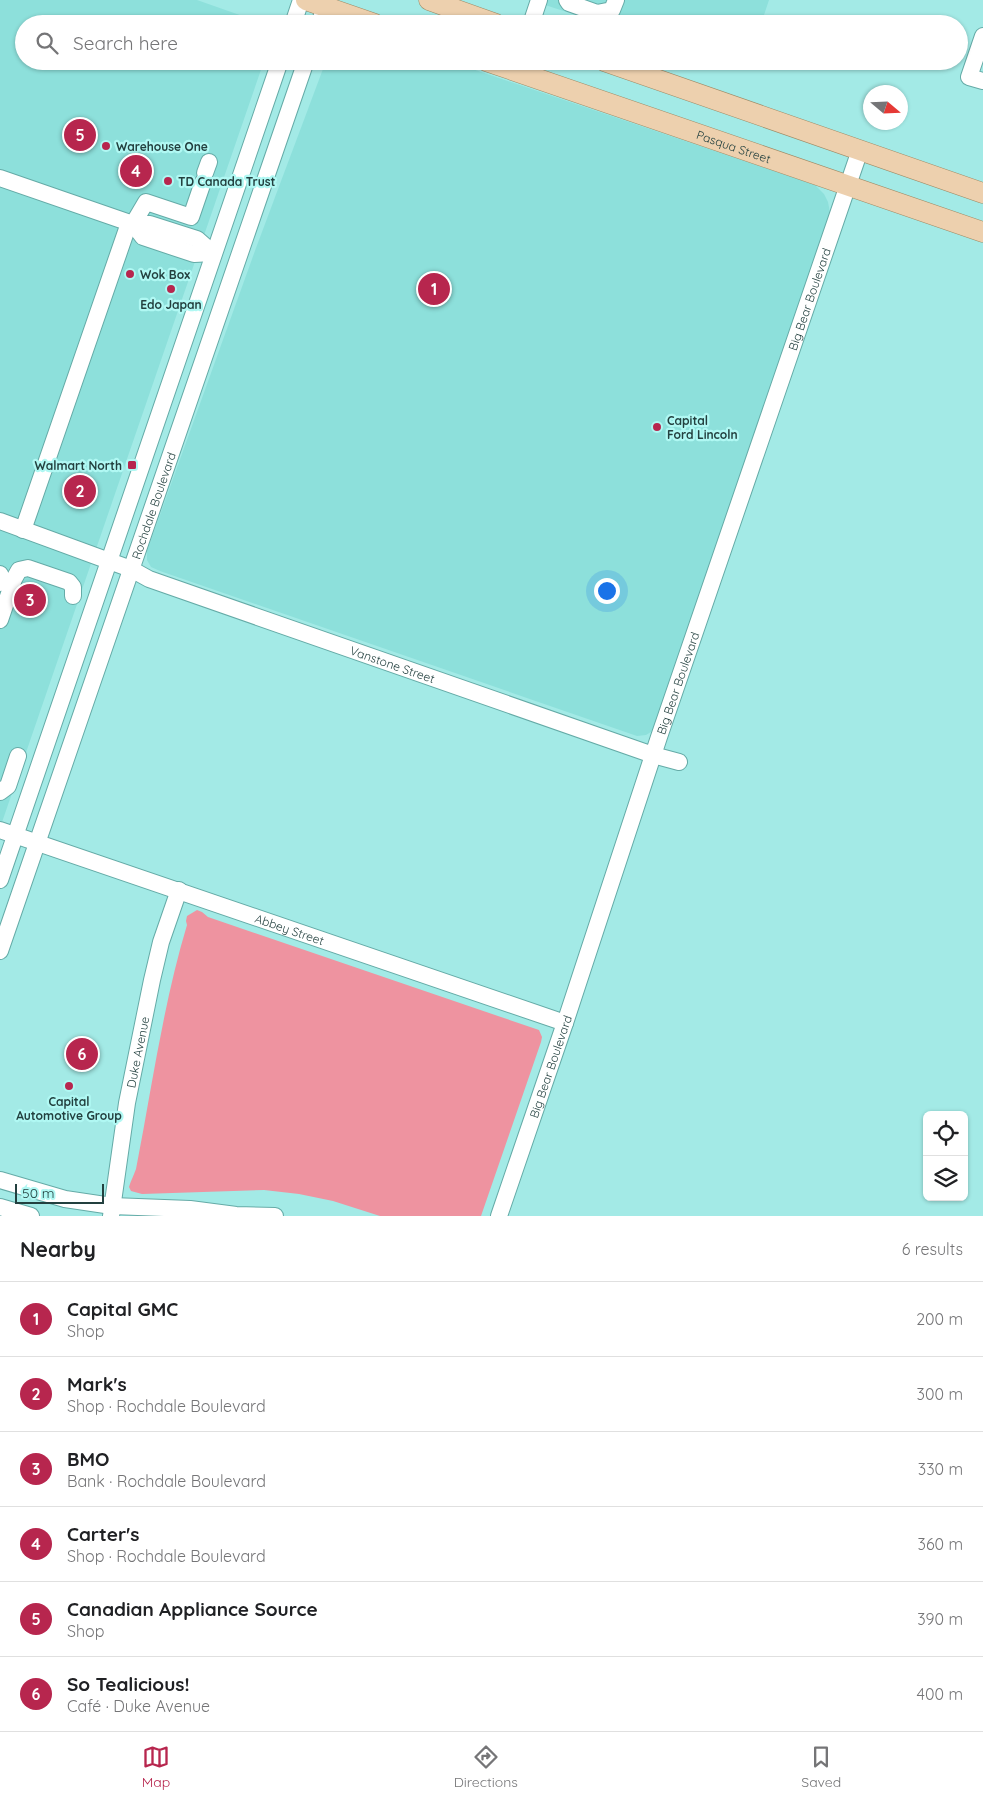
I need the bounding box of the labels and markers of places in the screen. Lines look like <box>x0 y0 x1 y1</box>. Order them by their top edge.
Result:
pin: 5 <box>64 116 96 154</box>
place label: Warehouse One <box>116 139 208 154</box>
marker: Warehouse One <box>100 140 112 152</box>
pin: 4 <box>120 152 152 190</box>
place label: TD Canada Trust <box>178 174 275 189</box>
marker: TD Canada Trust <box>162 175 174 187</box>
place label: Wok Box <box>140 267 190 282</box>
marker: Wok Box <box>124 268 136 280</box>
pin: 1 <box>418 270 450 308</box>
marker: Edo Japan <box>165 283 177 295</box>
place label: Edo Japan <box>140 297 202 312</box>
place label: Capital Ford Lincoln <box>667 413 738 442</box>
marker: Capital Ford Lincoln <box>651 421 663 433</box>
place label: Walmart North <box>34 458 122 473</box>
marker: Walmart North <box>126 459 138 471</box>
pin: 2 <box>64 472 96 510</box>
pin: 3 <box>14 581 46 619</box>
pin: 6 <box>66 1035 98 1073</box>
marker: Capital Automotive Group <box>63 1080 75 1092</box>
place label: Capital Automotive Group <box>16 1094 122 1123</box>

